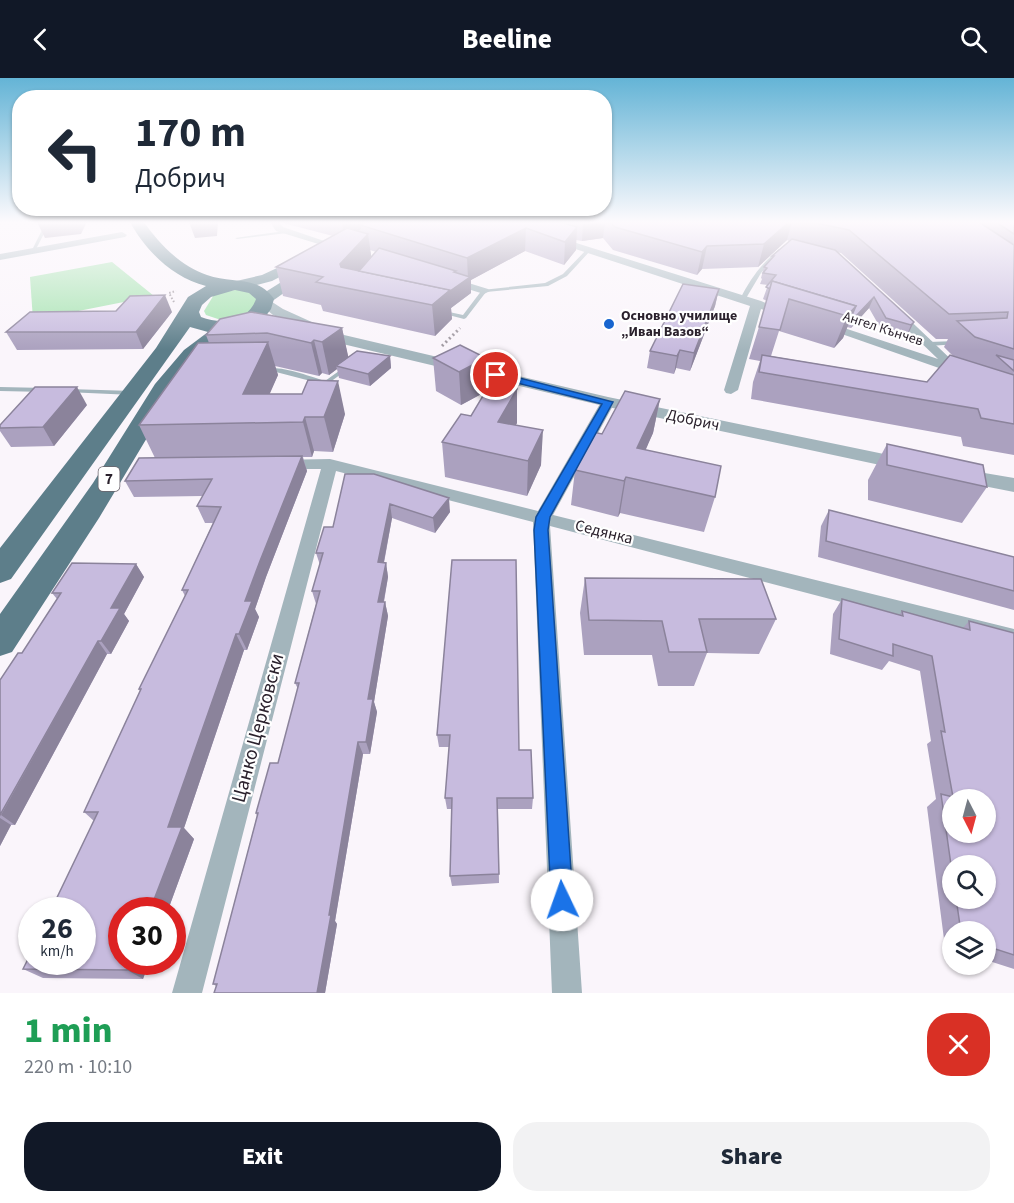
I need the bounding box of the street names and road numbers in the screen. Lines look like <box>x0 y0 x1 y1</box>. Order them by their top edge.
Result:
street label: Ангел Кънчев <box>840 307 926 351</box>
street label: Добрич <box>664 404 722 436</box>
road number: 7 <box>98 467 120 491</box>
street label: Седянка <box>573 514 635 550</box>
street label: Цанко Церковски <box>225 650 291 806</box>

